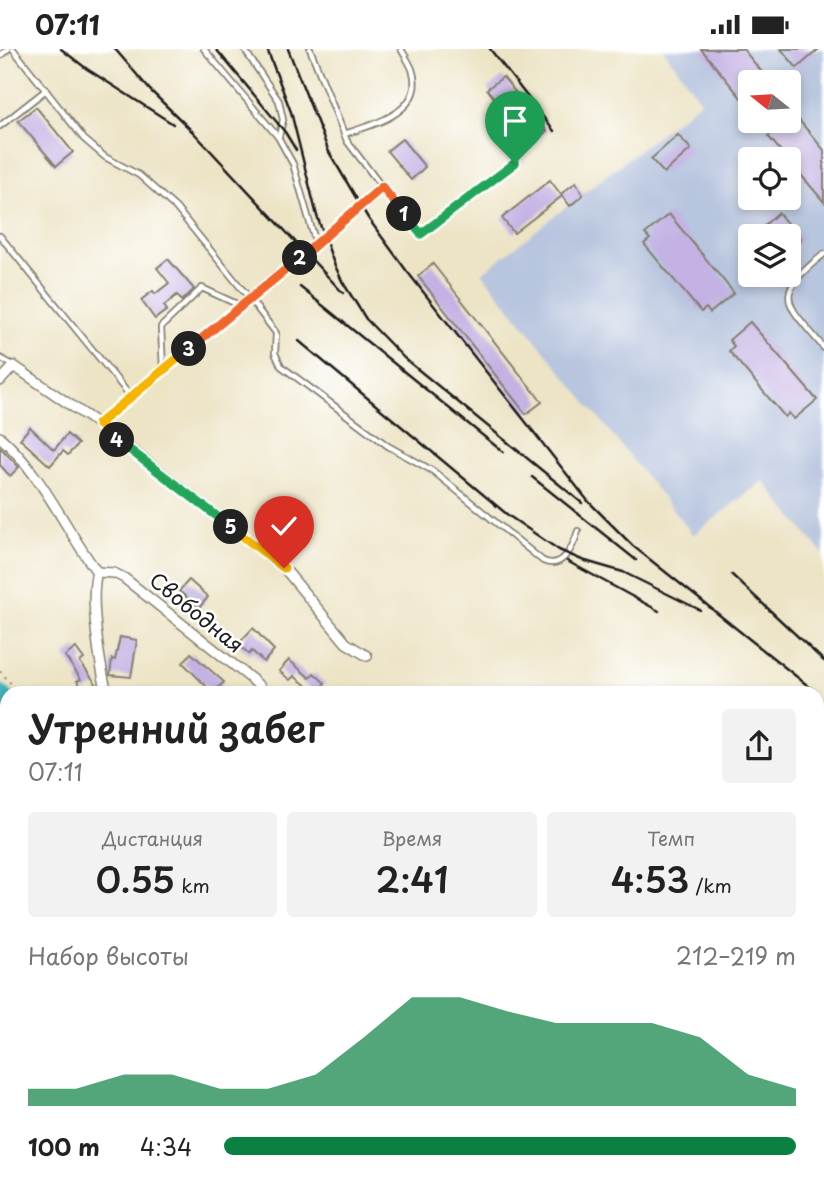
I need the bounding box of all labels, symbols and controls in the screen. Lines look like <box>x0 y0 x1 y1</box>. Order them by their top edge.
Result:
text: 07:11 <box>35 5 100 44</box>
north arrow <box>738 70 802 133</box>
map controls <box>738 70 801 287</box>
pin <box>485 91 545 163</box>
icon: arrive <box>496 102 534 140</box>
button: locate <box>738 147 801 210</box>
pin: 1 <box>386 197 422 231</box>
text: 1 <box>399 199 408 227</box>
button: layers <box>738 224 801 287</box>
pin: 2 <box>282 241 318 276</box>
text: 2 <box>293 243 306 271</box>
pin: 3 <box>172 331 206 367</box>
text: 3 <box>182 334 195 362</box>
pin: 4 <box>100 423 134 457</box>
text: 4 <box>110 425 123 453</box>
pin <box>254 496 314 568</box>
icon: check <box>265 507 303 545</box>
pin: 5 <box>214 510 248 545</box>
text: 5 <box>224 512 237 540</box>
street label: Свободная <box>143 563 251 660</box>
text: Утренний забег <box>28 699 324 756</box>
button: share <box>722 709 796 783</box>
text: 07:11 <box>28 754 83 789</box>
text: Дистанция <box>102 824 203 852</box>
text: Время <box>382 824 442 852</box>
text: Темп <box>647 824 695 852</box>
text: 0.55 <box>95 852 175 905</box>
text: 2:41 <box>376 852 448 905</box>
text: 4:53 <box>611 852 689 905</box>
text: km <box>175 871 210 899</box>
text: /km <box>689 871 732 899</box>
text: Набор высоты <box>28 938 189 973</box>
text: 212–219 m <box>676 938 796 973</box>
text: 100 m <box>28 1129 100 1164</box>
text: 4:34 <box>140 1129 192 1164</box>

